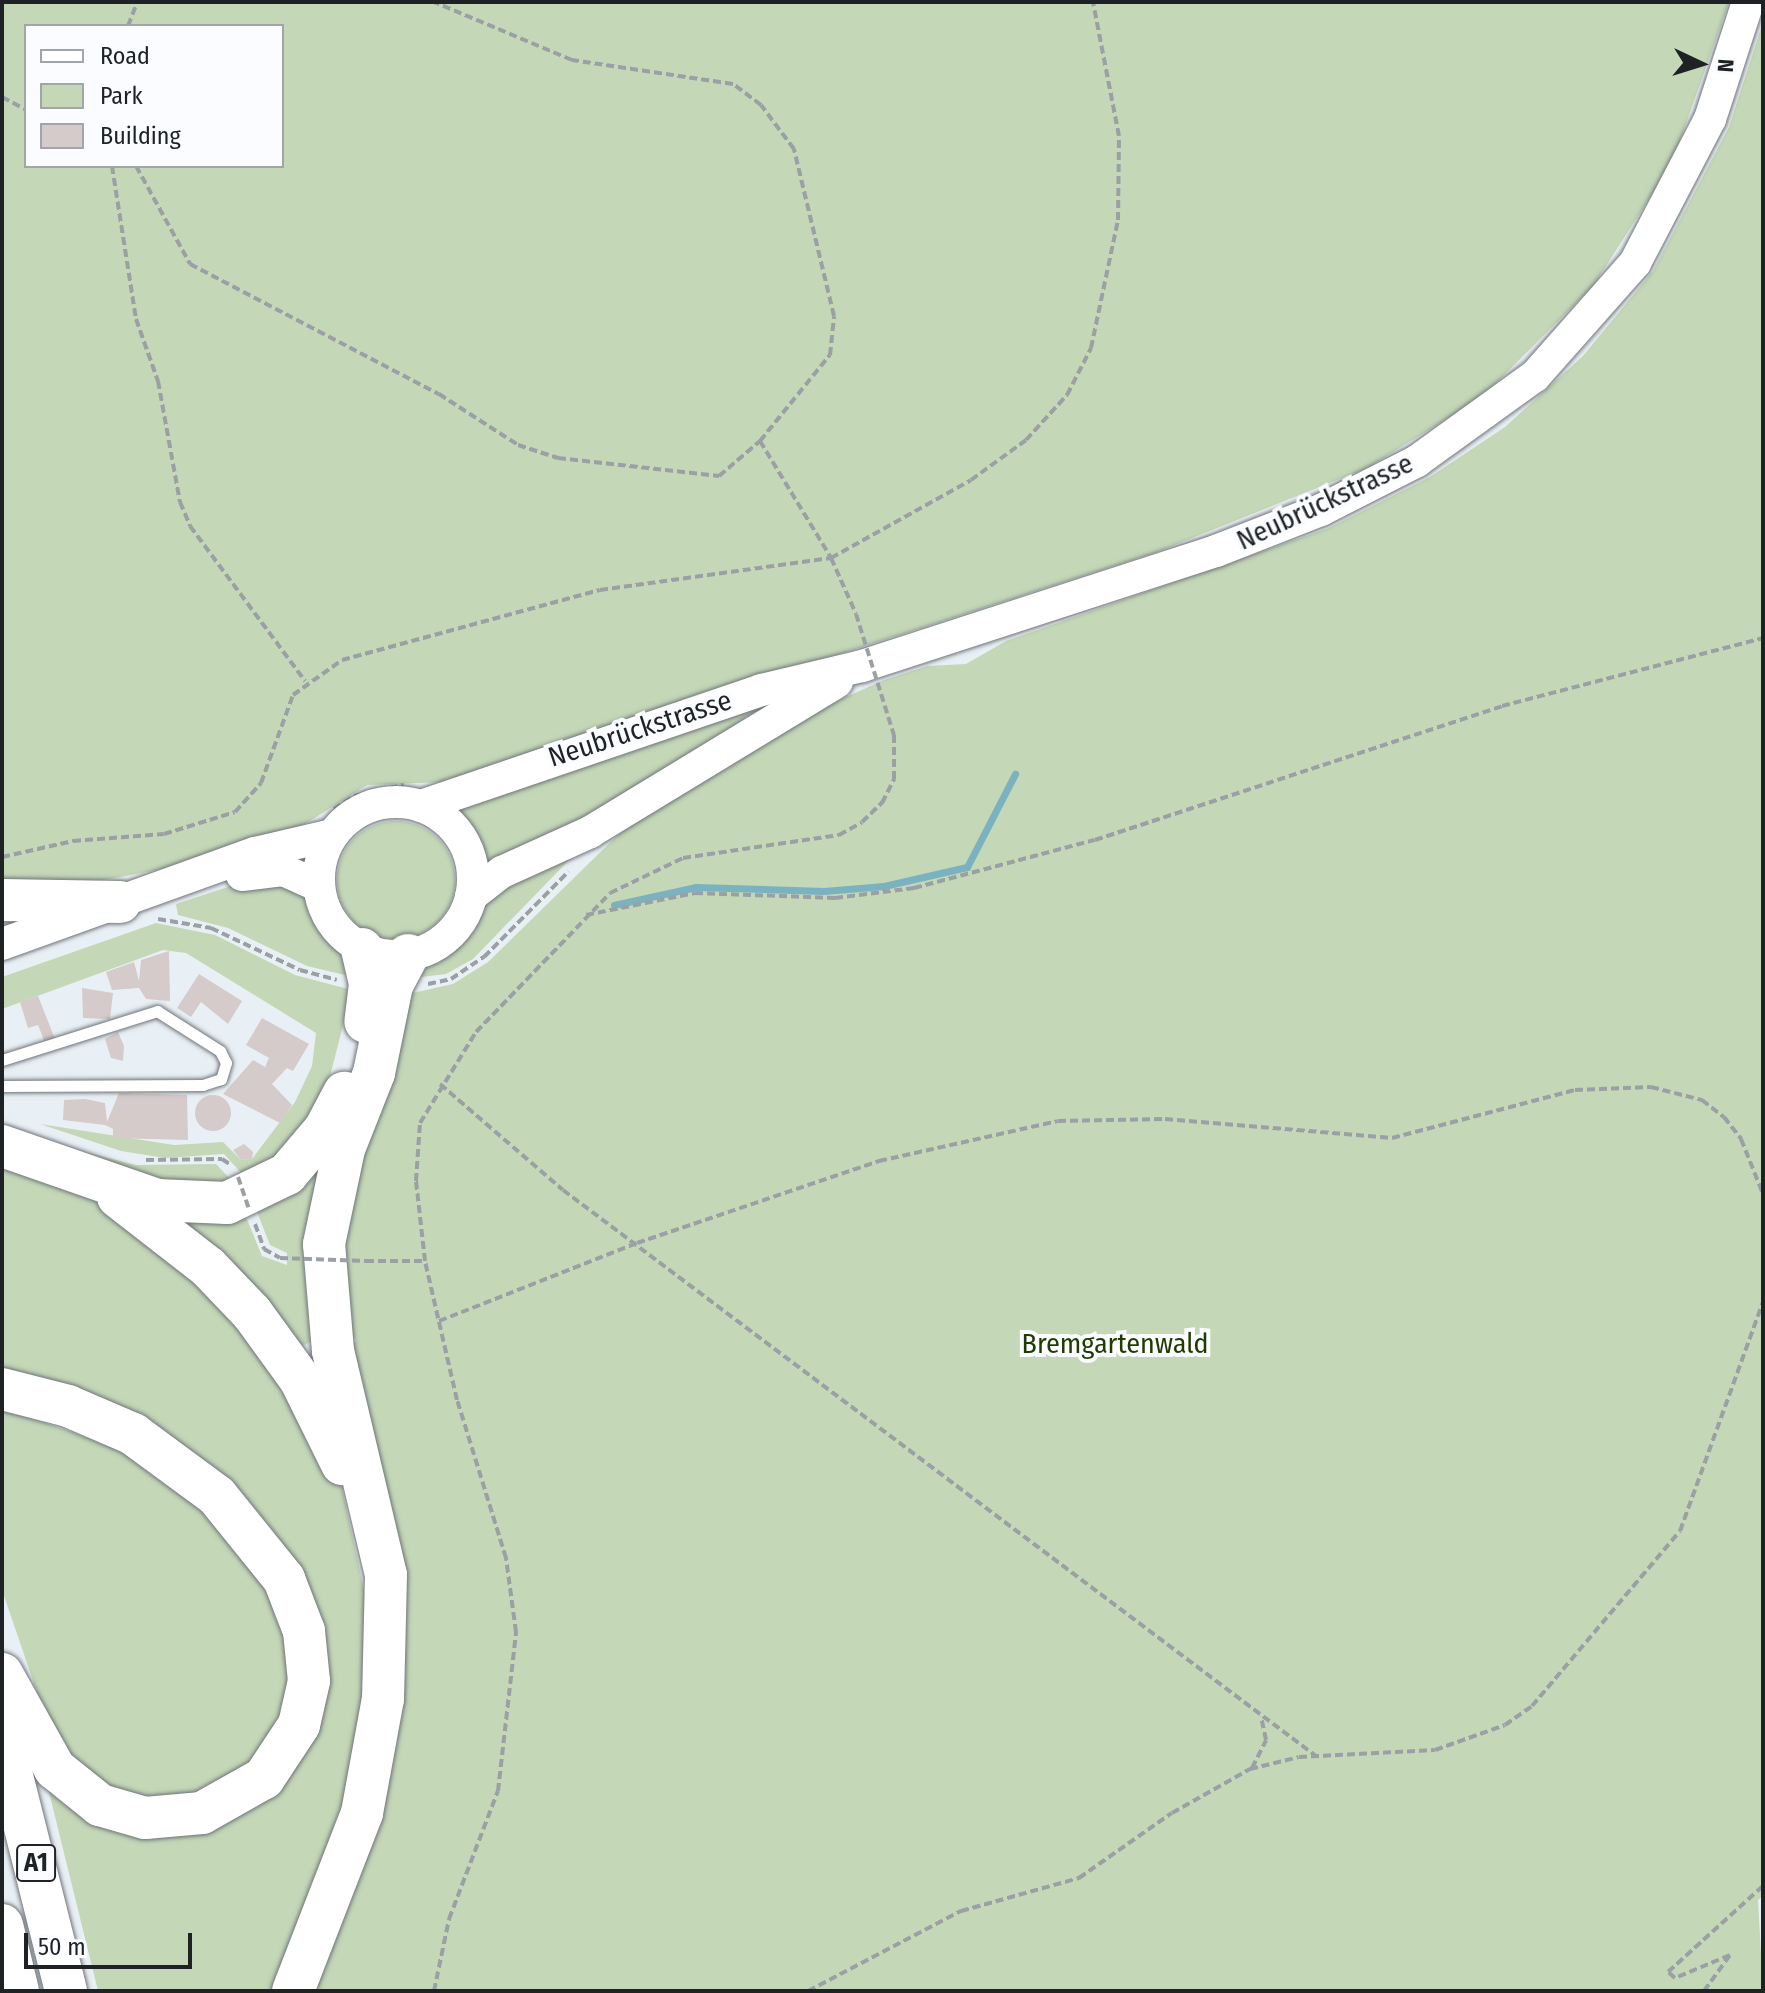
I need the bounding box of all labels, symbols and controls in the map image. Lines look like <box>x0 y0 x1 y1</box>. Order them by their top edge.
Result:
legend <box>24 24 284 168</box>
north arrow <box>1661 24 1741 104</box>
text: Road <box>100 42 150 70</box>
text: N <box>1712 58 1739 73</box>
text: Park <box>100 82 143 110</box>
text: Building <box>100 122 181 150</box>
street label: Neubrückstrasse <box>1231 446 1419 558</box>
street label: Neubrückstrasse <box>544 684 736 774</box>
park label: Bremgartenwald <box>1022 1327 1208 1361</box>
road number: A1 <box>16 1841 56 1885</box>
scale bar <box>28 1917 196 1967</box>
text: 50 m <box>38 1933 86 1961</box>

